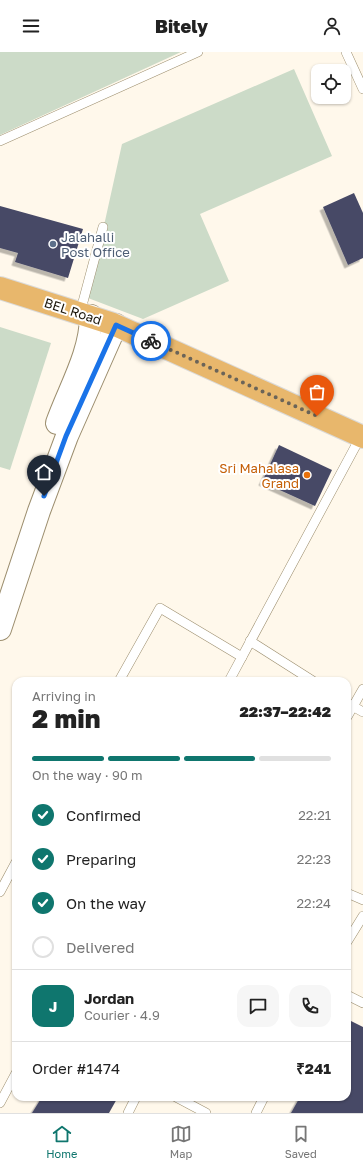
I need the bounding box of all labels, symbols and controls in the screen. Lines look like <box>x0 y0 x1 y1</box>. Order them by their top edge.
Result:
icon: menu <box>20 15 42 37</box>
text: Bitely <box>155 15 208 37</box>
icon: person <box>321 15 343 37</box>
map controls <box>311 64 351 104</box>
button: locate <box>311 64 351 104</box>
place label: Jalahalli Post Office <box>61 229 130 260</box>
marker: Jalahalli Post Office <box>48 239 58 249</box>
street label: BEL Road <box>42 294 104 328</box>
courier <box>131 321 171 361</box>
icon: bike <box>140 330 162 352</box>
pin <box>300 375 334 416</box>
icon: bag <box>306 381 328 403</box>
pin <box>27 455 61 496</box>
place label: Sri Mahalasa Grand <box>219 460 299 491</box>
icon: home <box>33 461 55 483</box>
marker: Sri Mahalasa Grand <box>302 470 312 480</box>
text: Arriving in <box>32 688 96 704</box>
text: 22:37–22:42 <box>239 702 331 720</box>
text: 2 min <box>32 703 100 734</box>
text: On the way · 90 m <box>32 767 143 783</box>
icon: check <box>32 804 54 826</box>
text: Confirmed <box>66 806 141 824</box>
text: 22:21 <box>298 807 331 823</box>
icon: check <box>32 848 54 870</box>
text: Preparing <box>66 850 136 868</box>
text: 22:23 <box>297 851 331 867</box>
icon: check <box>32 892 54 914</box>
text: On the way <box>66 894 146 912</box>
text: 22:24 <box>297 895 331 911</box>
text: Delivered <box>66 938 134 956</box>
button: chat <box>237 985 279 1027</box>
button: phone <box>289 985 331 1027</box>
text: Jordan <box>84 989 134 1007</box>
text: J <box>49 997 57 1015</box>
text: Courier · 4.9 <box>84 1007 160 1023</box>
text: Order #1474 <box>32 1059 120 1077</box>
text: ₹241 <box>296 1059 331 1077</box>
tab: Home <box>46 1123 77 1160</box>
tab: Map <box>170 1123 192 1160</box>
tab: Saved <box>285 1123 317 1160</box>

